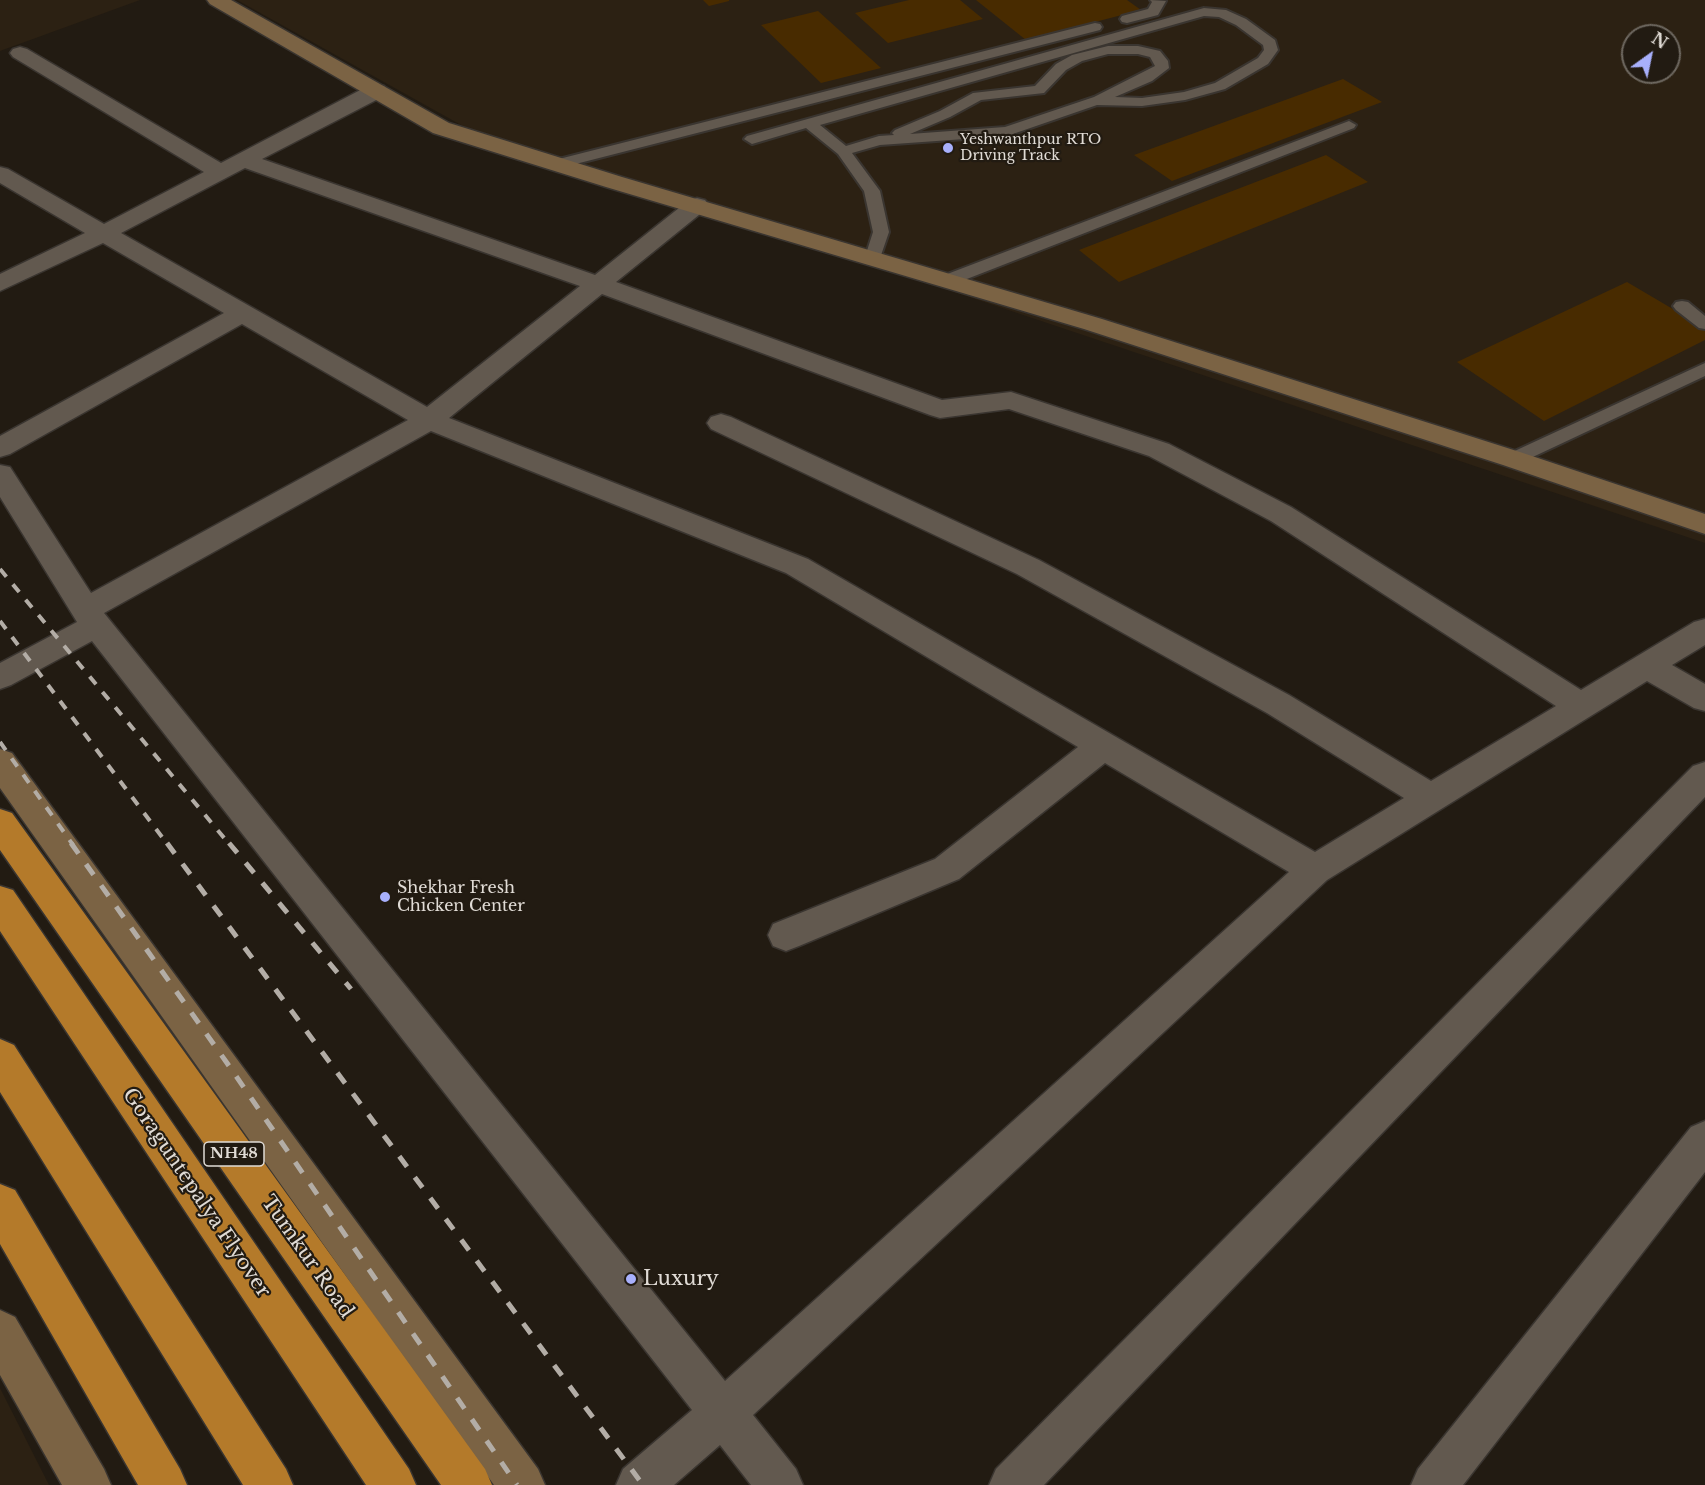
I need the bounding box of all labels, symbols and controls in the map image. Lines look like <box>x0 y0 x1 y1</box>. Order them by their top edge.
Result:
north arrow <box>1621 24 1681 84</box>
text: N <box>1648 28 1671 53</box>
place label: Yeshwanthpur RTO Driving Track <box>960 132 1101 164</box>
marker: Yeshwanthpur RTO Driving Track <box>941 141 955 155</box>
place label: Shekhar Fresh Chicken Center <box>397 878 525 916</box>
marker: Shekhar Fresh Chicken Center <box>378 890 392 904</box>
street label: Goraguntepalya Flyover <box>117 1084 275 1302</box>
road number: NH48 <box>204 1142 264 1166</box>
street label: Tumkur Road <box>256 1191 358 1323</box>
place label: Luxury <box>643 1267 719 1291</box>
marker: Luxury <box>624 1272 638 1286</box>

